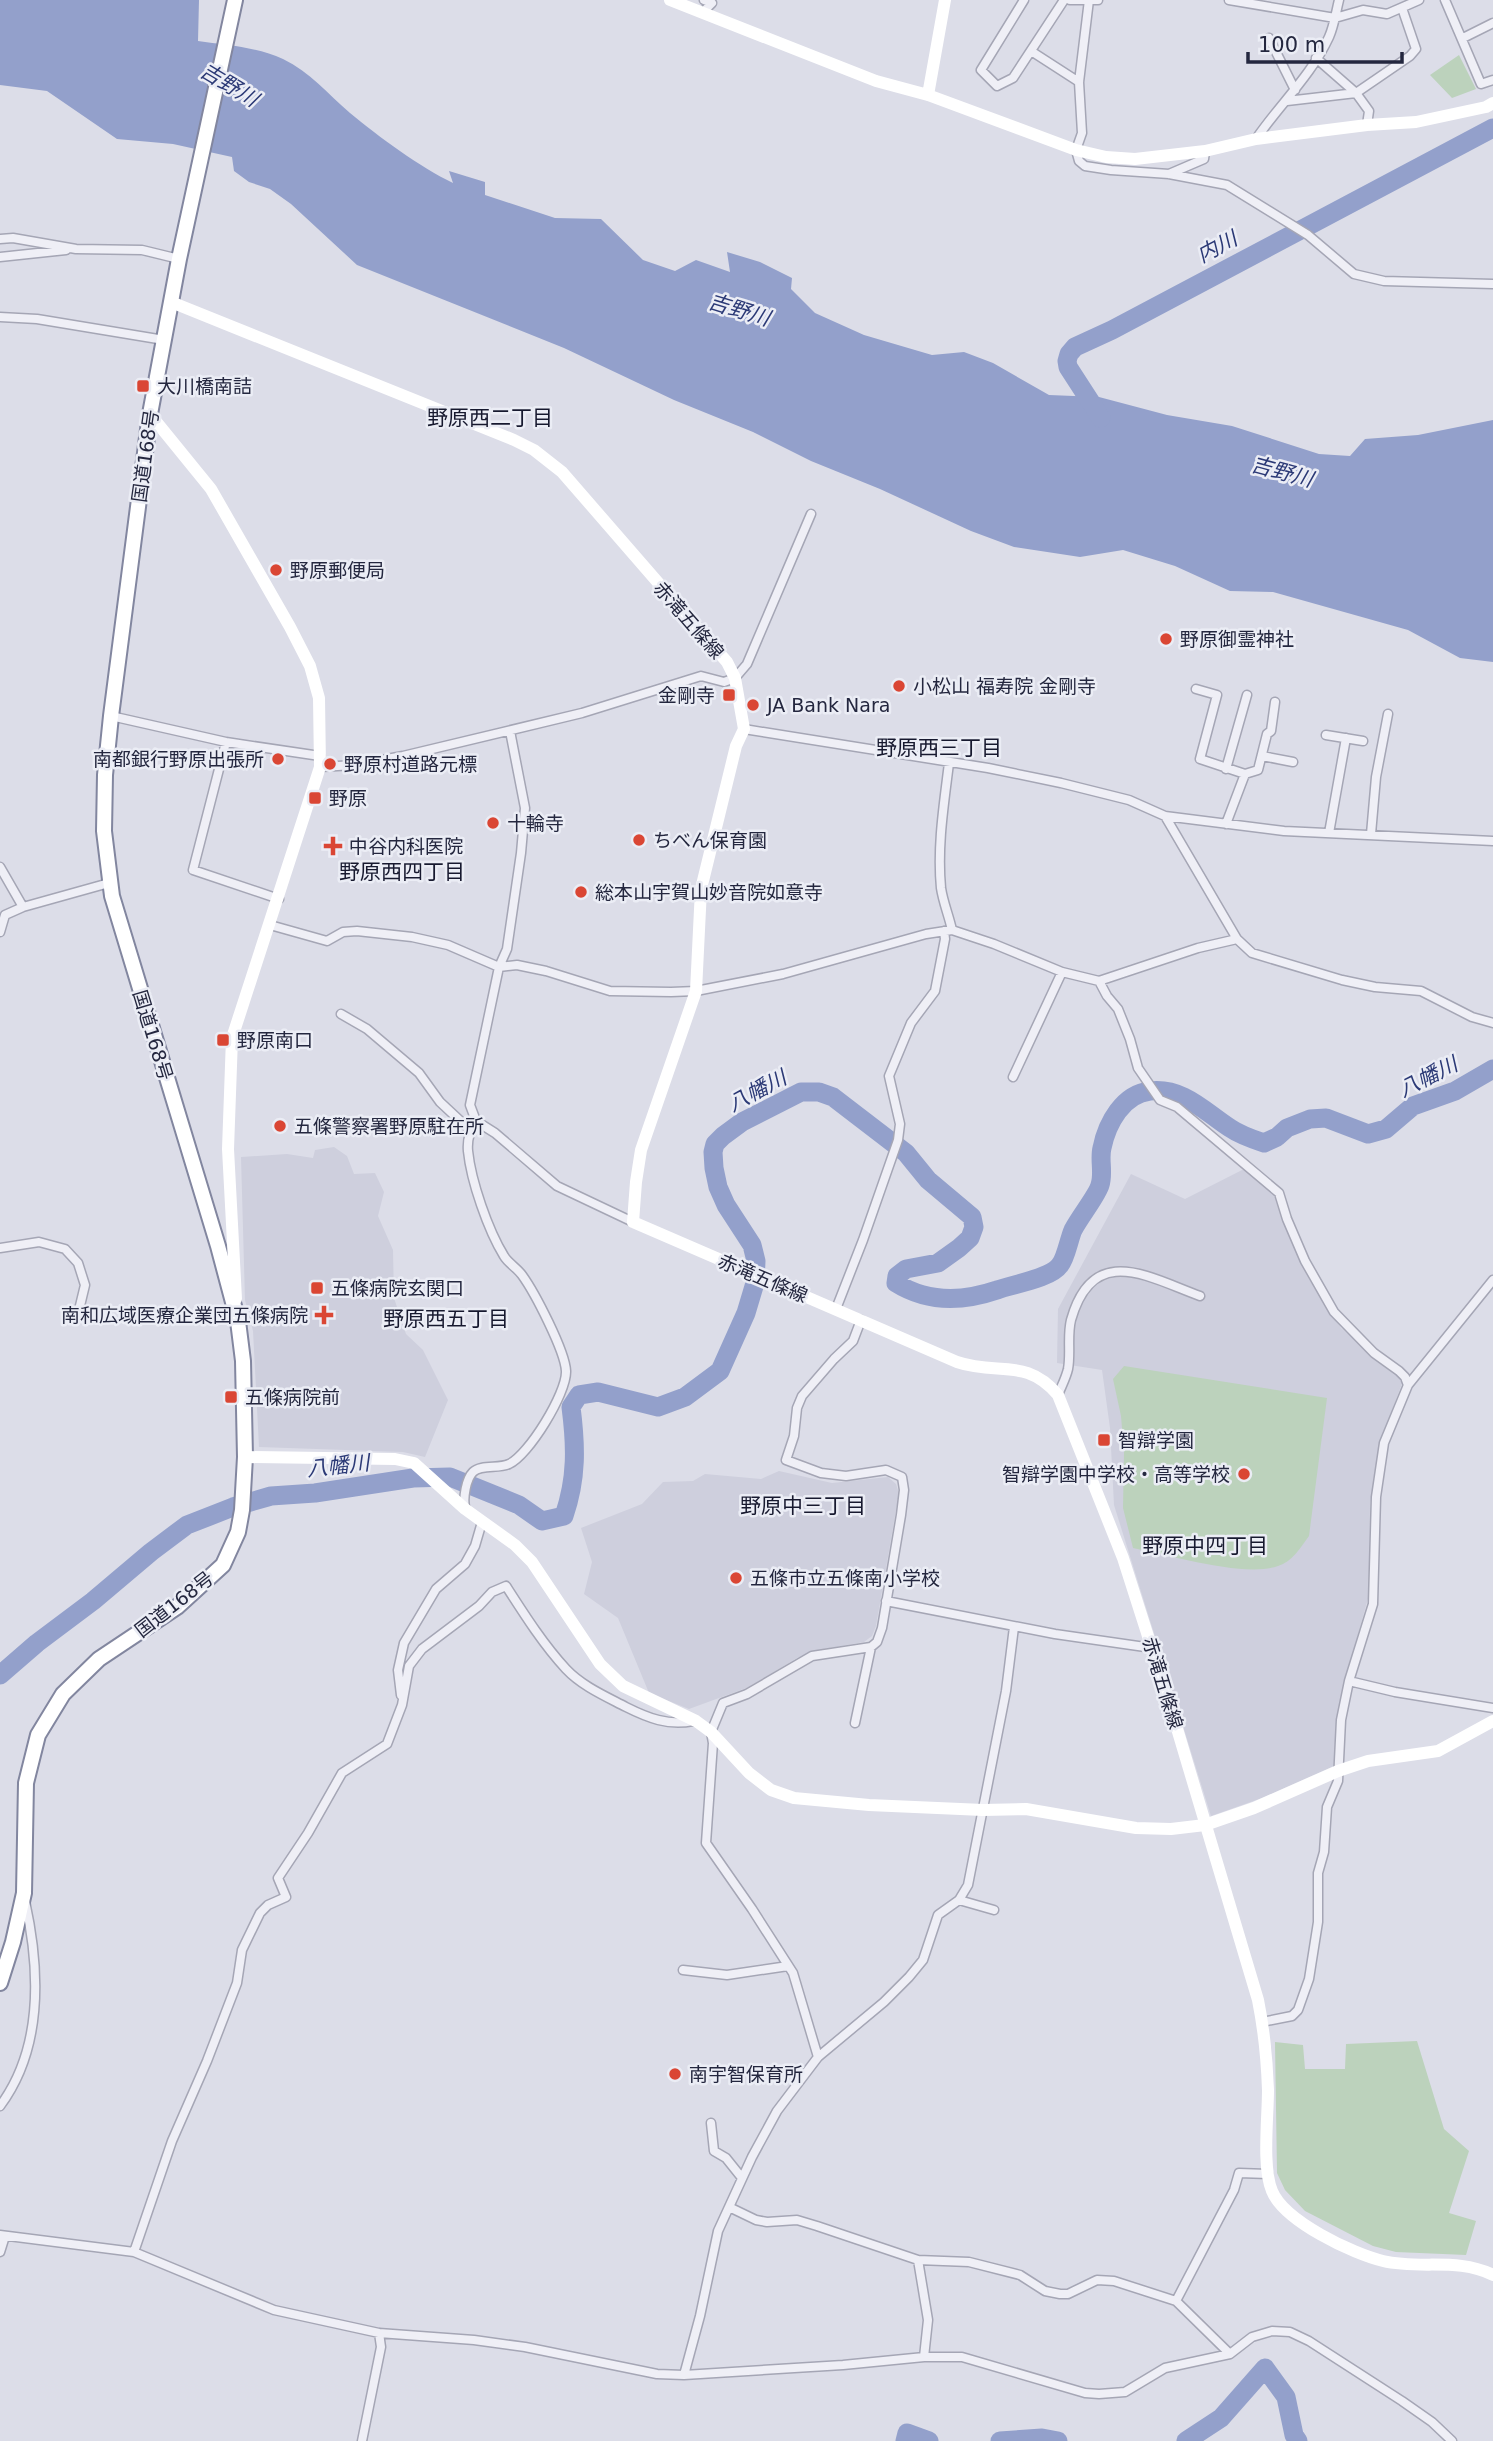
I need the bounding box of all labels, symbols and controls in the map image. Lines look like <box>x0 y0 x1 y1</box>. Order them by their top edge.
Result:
scale bar <box>1248 21 1402 65</box>
text: 100 m <box>1258 33 1325 57</box>
water label: 吉野川 <box>196 58 264 113</box>
water label: 内川 <box>1193 226 1243 267</box>
water label: 吉野川 <box>705 289 775 331</box>
place label: 大川橋南詰 <box>157 375 252 397</box>
marker: 大川橋南詰 <box>135 378 151 394</box>
district label: 野原西二丁目 <box>427 406 553 430</box>
street label: 国道168号 <box>128 408 162 504</box>
water label: 吉野川 <box>1248 452 1317 492</box>
place label: 野原郵便局 <box>290 559 385 581</box>
marker: 野原郵便局 <box>268 562 284 578</box>
street label: 赤滝五條線 <box>650 577 728 663</box>
place label: 野原御霊神社 <box>1180 628 1294 650</box>
marker: 野原御霊神社 <box>1158 631 1174 647</box>
place label: 小松山 福寿院 金剛寺 <box>913 675 1096 697</box>
marker: 小松山 福寿院 金剛寺 <box>891 678 907 694</box>
place label: 金剛寺 <box>658 684 715 706</box>
marker: 金剛寺 <box>721 687 737 703</box>
place label: JA Bank Nara <box>766 694 890 716</box>
marker: JA Bank Nara <box>745 697 761 713</box>
district label: 野原西三丁目 <box>876 736 1002 760</box>
place label: 南都銀行野原出張所 <box>93 748 264 770</box>
marker: 南都銀行野原出張所 <box>270 751 286 767</box>
place label: 野原村道路元標 <box>344 753 477 775</box>
marker: 野原村道路元標 <box>322 756 338 772</box>
place label: 野原 <box>329 787 367 809</box>
marker: 野原 <box>307 790 323 806</box>
place label: 十輪寺 <box>507 812 564 834</box>
marker: 十輪寺 <box>485 815 501 831</box>
place label: ちべん保育園 <box>653 829 767 851</box>
marker: ちべん保育園 <box>631 832 647 848</box>
place label: 中谷内科医院 <box>349 835 463 857</box>
marker: 中谷内科医院 <box>323 836 343 856</box>
district label: 野原西四丁目 <box>339 860 465 884</box>
place label: 総本山宇賀山妙音院如意寺 <box>595 881 823 903</box>
marker: 総本山宇賀山妙音院如意寺 <box>573 884 589 900</box>
street label: 国道168号 <box>129 987 177 1083</box>
place label: 野原南口 <box>237 1029 313 1051</box>
marker: 野原南口 <box>215 1032 231 1048</box>
water label: 八幡川 <box>1394 1051 1463 1102</box>
water label: 八幡川 <box>724 1065 792 1116</box>
place label: 五條警察署野原駐在所 <box>294 1115 484 1137</box>
marker: 五條警察署野原駐在所 <box>272 1118 288 1134</box>
street label: 赤滝五條線 <box>715 1249 811 1307</box>
place label: 五條病院玄関口 <box>331 1277 464 1299</box>
marker: 五條病院玄関口 <box>309 1280 325 1296</box>
place label: 南和広域医療企業団五條病院 <box>61 1304 308 1326</box>
marker: 南和広域医療企業団五條病院 <box>314 1305 334 1325</box>
district label: 野原西五丁目 <box>383 1307 509 1331</box>
place label: 五條病院前 <box>245 1386 340 1408</box>
marker: 五條病院前 <box>223 1389 239 1405</box>
place label: 智辯学園 <box>1118 1429 1194 1451</box>
marker: 智辯学園 <box>1096 1432 1112 1448</box>
water label: 八幡川 <box>305 1451 373 1481</box>
place label: 智辯学園中学校・高等学校 <box>1002 1463 1230 1485</box>
marker: 智辯学園中学校・高等学校 <box>1236 1466 1252 1482</box>
district label: 野原中三丁目 <box>740 1494 866 1518</box>
district label: 野原中四丁目 <box>1142 1534 1268 1558</box>
street label: 国道168号 <box>130 1567 218 1641</box>
place label: 五條市立五條南小学校 <box>750 1567 940 1589</box>
marker: 五條市立五條南小学校 <box>728 1570 744 1586</box>
street label: 赤滝五條線 <box>1139 1634 1187 1732</box>
place label: 南宇智保育所 <box>689 2063 803 2085</box>
marker: 南宇智保育所 <box>667 2066 683 2082</box>

